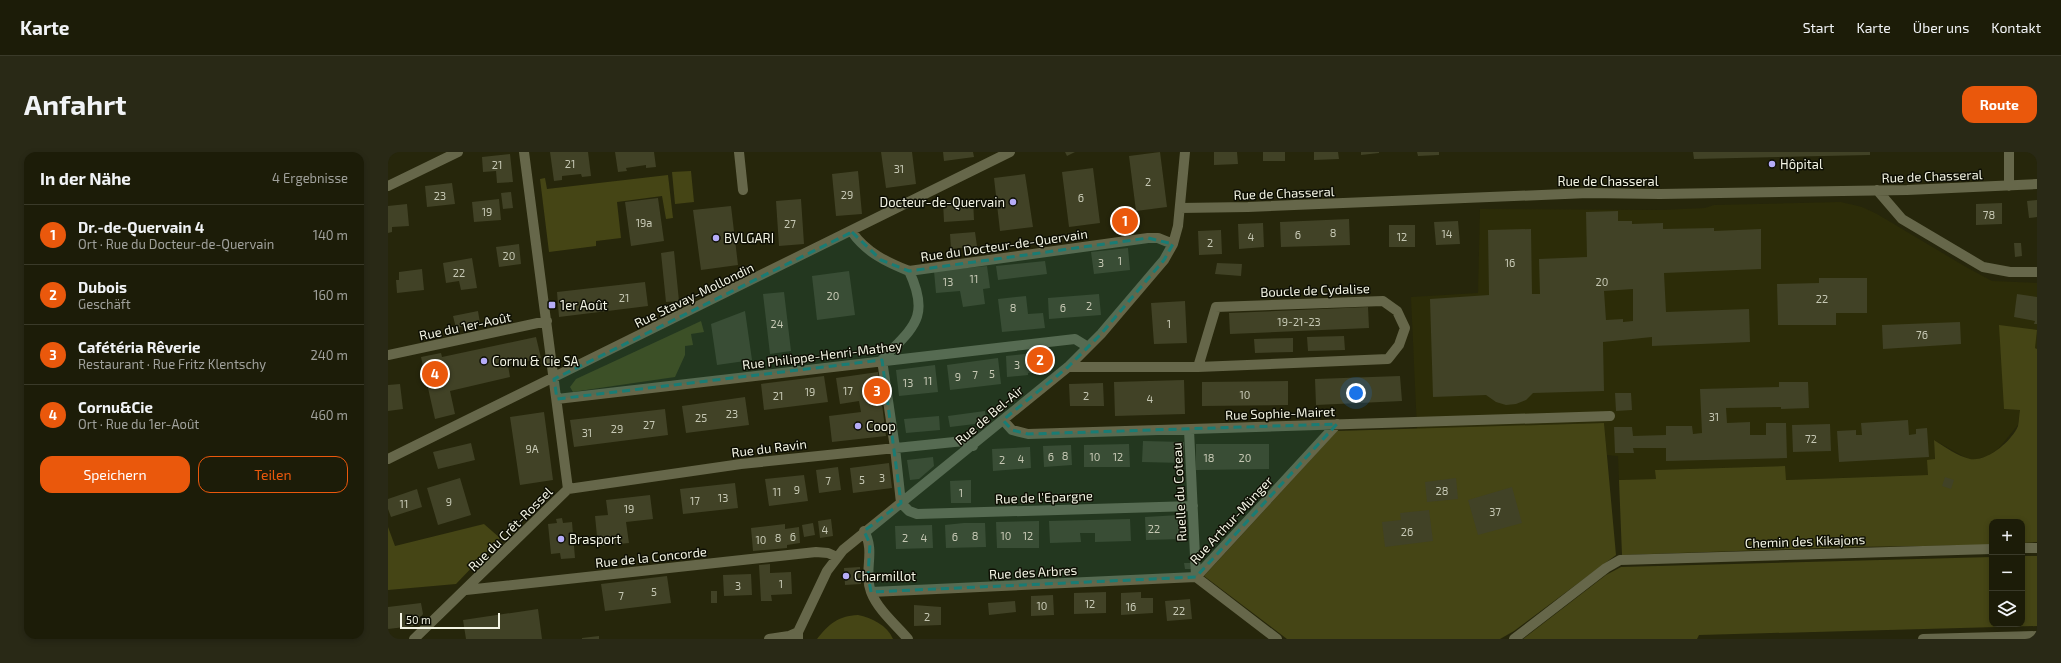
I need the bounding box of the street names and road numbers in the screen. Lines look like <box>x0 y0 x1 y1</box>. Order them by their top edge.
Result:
street label: Rue de Chasseral <box>1881 166 1983 186</box>
street label: Rue de Chasseral <box>1557 173 1659 189</box>
street label: Rue de Chasseral <box>1233 183 1335 203</box>
street label: Rue du Docteur-de-Quervain <box>919 225 1089 265</box>
street label: Rue Stavay-Mollondin <box>632 259 756 331</box>
street label: Boucle de Cydalise <box>1260 280 1370 300</box>
street label: Rue du 1er-Août <box>418 308 512 344</box>
street label: Rue Philippe-Henri-Mathey <box>741 337 903 373</box>
street label: Rue de Bel-Air <box>952 382 1026 448</box>
street label: Rue Sophie-Mairet <box>1225 403 1335 423</box>
street label: Rue du Ravin <box>730 435 808 461</box>
street label: Ruelle du Coteau <box>1168 442 1190 542</box>
street label: Rue Arthur-Münger <box>1186 473 1276 567</box>
street label: Rue du Crêt-Rossel <box>465 483 556 574</box>
street label: Rue de l'Epargne <box>995 487 1093 507</box>
street label: Chemin des Kikajons <box>1745 531 1865 551</box>
street label: Rue de la Concorde <box>594 543 708 571</box>
street label: Rue des Arbres <box>988 562 1078 582</box>

